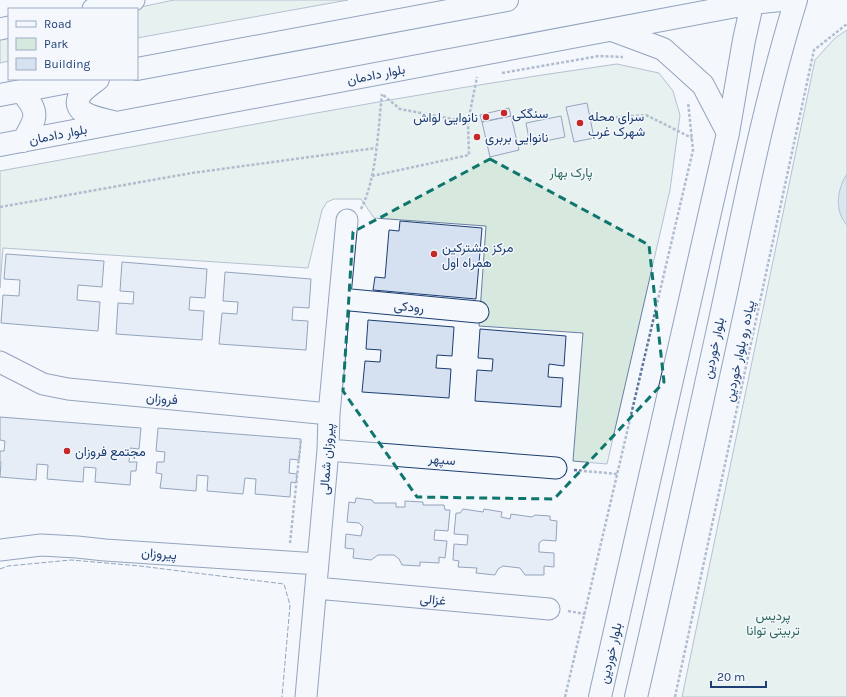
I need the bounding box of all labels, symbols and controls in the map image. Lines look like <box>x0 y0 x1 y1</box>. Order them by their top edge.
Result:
legend <box>8 8 138 80</box>
text: Road <box>44 17 72 31</box>
text: Park <box>44 37 69 51</box>
text: Building <box>44 57 91 71</box>
street label: بلوار دادمان <box>346 61 407 88</box>
place label: سنگکی <box>512 106 548 122</box>
marker: سنگکی <box>499 108 509 118</box>
place label: سرای محله شهرک غرب <box>588 109 645 140</box>
place label: نانوایی لواش <box>413 110 478 126</box>
marker: نانوایی لواش <box>481 112 491 122</box>
marker: سرای محله شهرک غرب <box>575 118 585 128</box>
street label: بلوار دادمان <box>28 121 89 148</box>
place label: نانوایی بربری <box>485 130 549 146</box>
marker: نانوایی بربری <box>472 132 482 142</box>
park label: پارک بهار <box>548 165 593 182</box>
place label: مرکز مشترکین همراه اول <box>442 240 513 271</box>
marker: مرکز مشترکین همراه اول <box>429 249 439 259</box>
street label: رودکی <box>393 298 425 316</box>
street label: پیاده رو بلوار خوردین <box>721 299 760 404</box>
street label: بلوار خوردین <box>700 316 728 380</box>
street label: فروزان <box>145 390 179 408</box>
street label: پیروزان شمالی <box>317 423 338 496</box>
place label: مجتمع فروزان <box>75 444 146 461</box>
marker: مجتمع فروزان <box>62 446 72 456</box>
street label: سپهر <box>427 451 456 470</box>
street label: پیروزان <box>141 545 177 564</box>
street label: غزالی <box>419 591 447 609</box>
park label: پردیس تربیتی توانا <box>746 608 800 639</box>
street label: بلوار خوردین <box>596 621 626 685</box>
scale bar <box>711 663 766 689</box>
text: 20 m <box>717 670 745 684</box>

